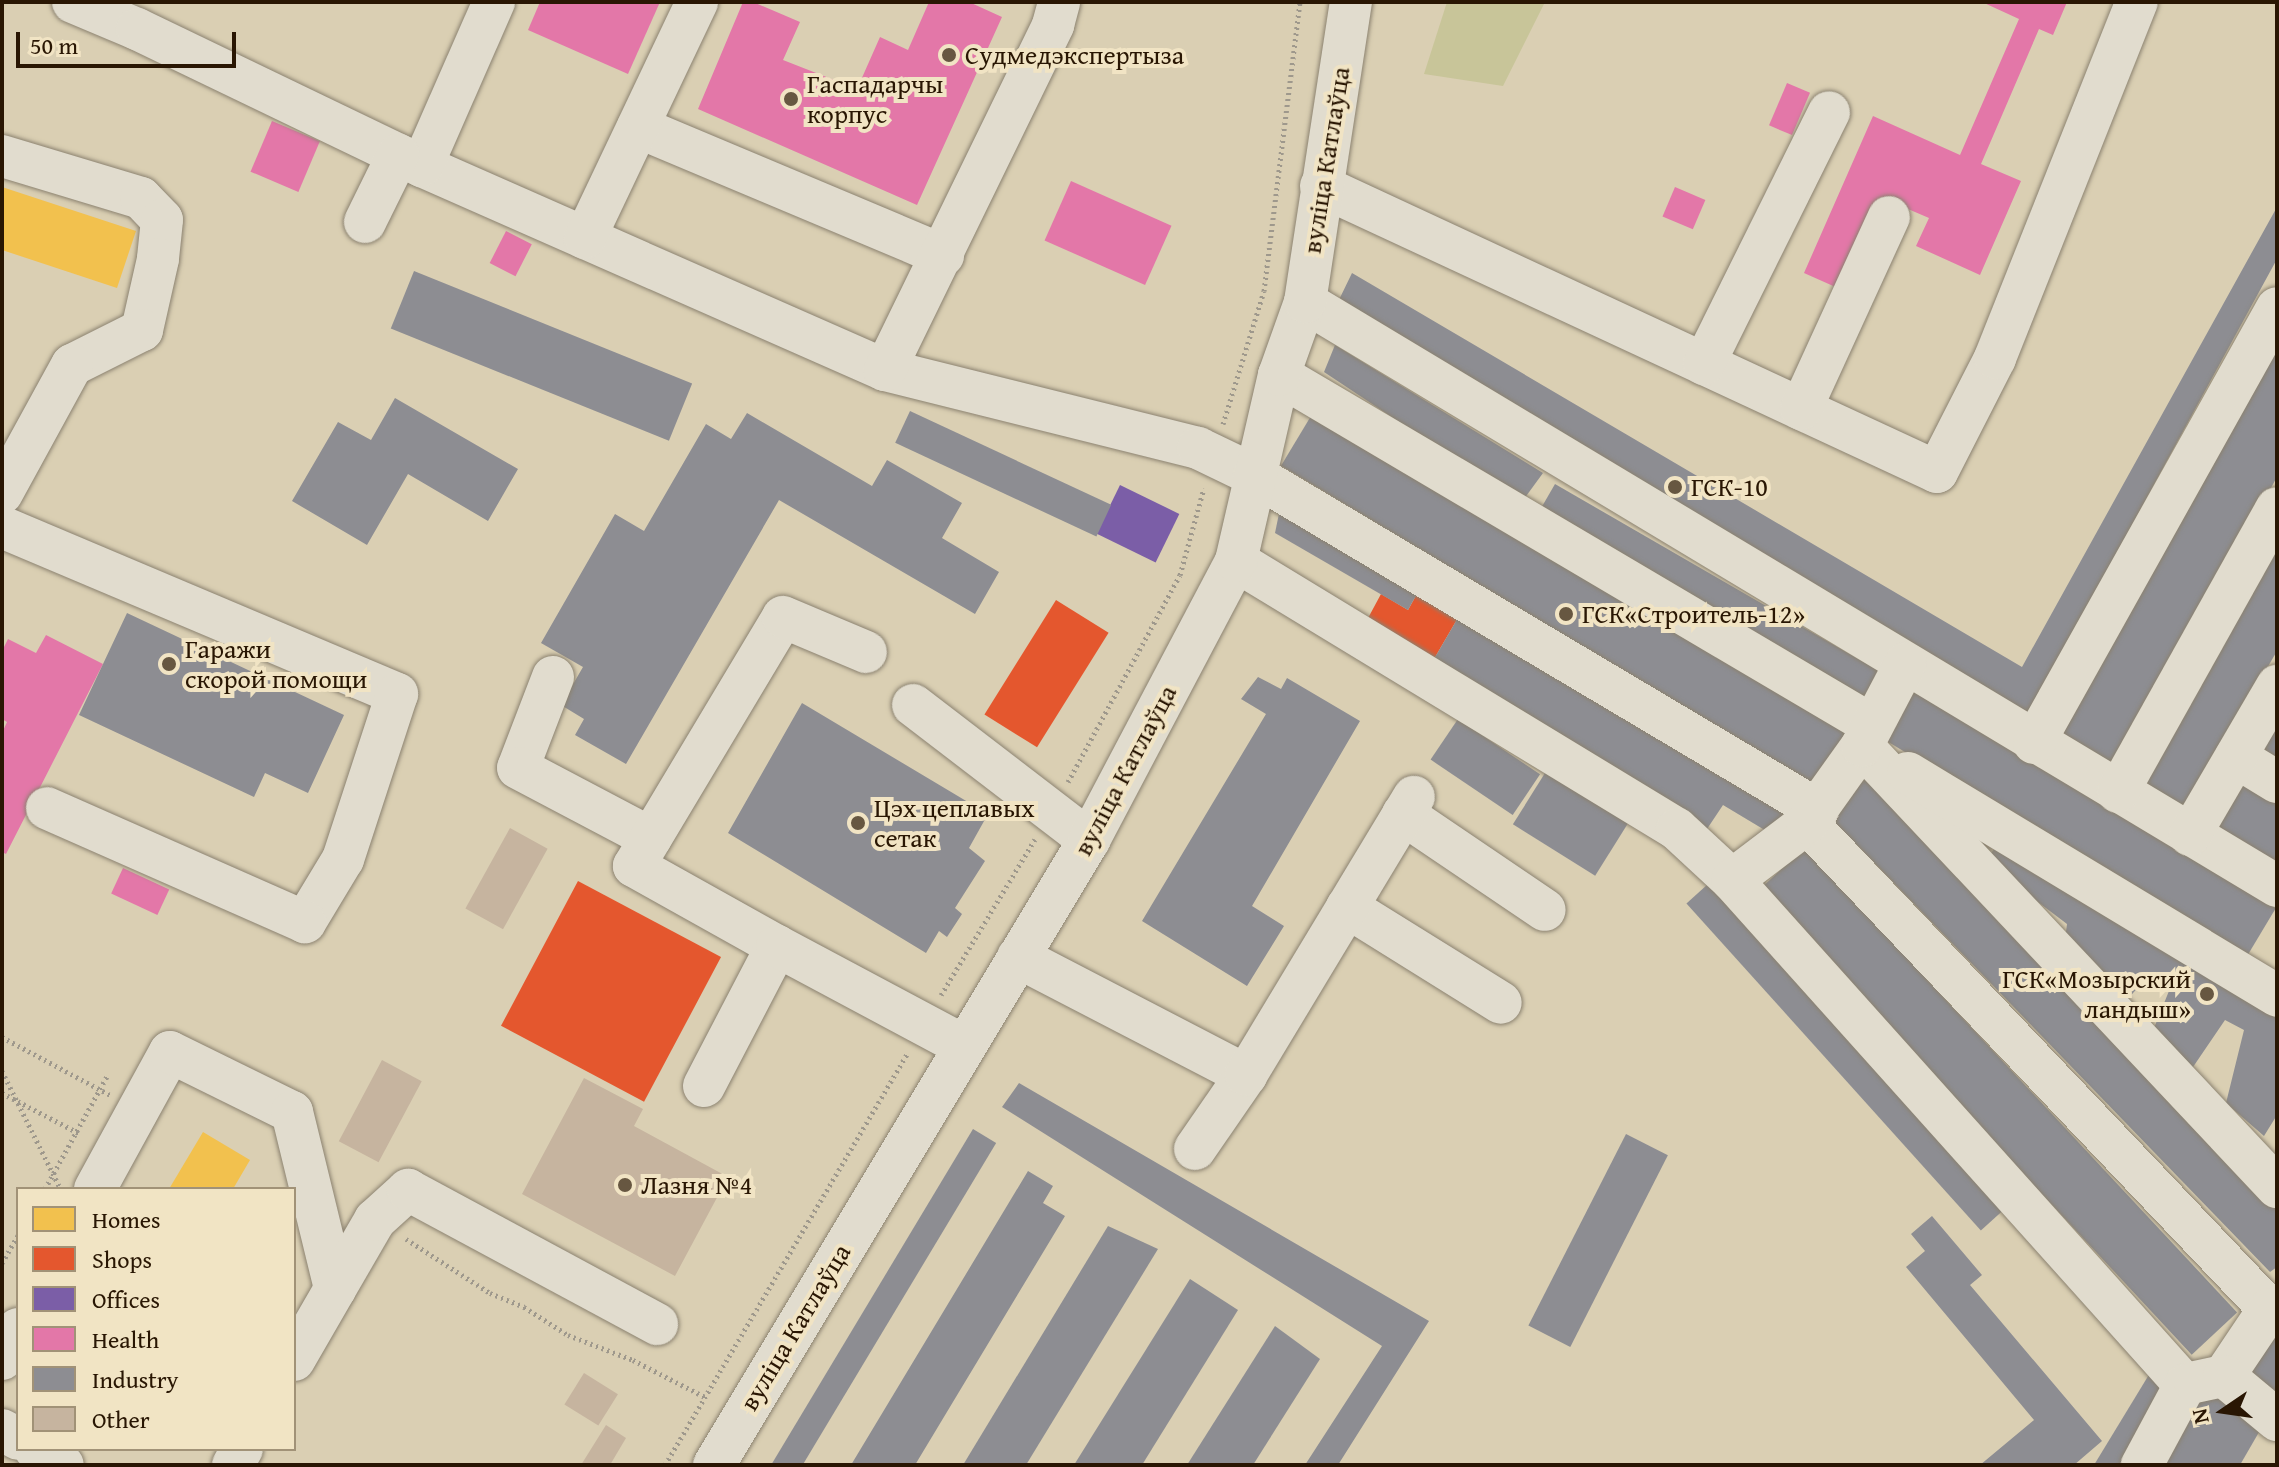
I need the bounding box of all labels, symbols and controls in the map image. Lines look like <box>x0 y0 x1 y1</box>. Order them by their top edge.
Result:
scale bar <box>20 16 240 66</box>
text: 50 m <box>30 28 78 63</box>
place label: Судмедэкспертыза <box>965 39 1184 71</box>
marker: Судмедэкспертыза <box>940 46 958 64</box>
street label: вуліца Катлаўца <box>1296 65 1356 255</box>
place label: Гаспадарчы корпус <box>807 68 943 130</box>
marker: Гаспадарчы корпус <box>782 90 800 108</box>
place label: ГСК-10 <box>1691 471 1768 503</box>
marker: ГСК-10 <box>1666 478 1684 496</box>
place label: ГСК«Строитель-12» <box>1582 598 1805 630</box>
marker: ГСК«Строитель-12» <box>1557 605 1575 623</box>
place label: Гаражи скорой помощи <box>185 633 367 694</box>
marker: Гаражи скорой помощи <box>160 655 178 673</box>
street label: вуліца Катлаўца <box>1067 679 1183 861</box>
place label: Цэх цеплавых сетак <box>874 792 1034 854</box>
marker: Цэх цеплавых сетак <box>849 814 867 832</box>
place label: ГСК«Мозырский ландыш» <box>2002 963 2191 1024</box>
marker: ГСК«Мозырский ландыш» <box>2198 985 2216 1003</box>
place label: Лазня №4 <box>641 1169 752 1201</box>
marker: Лазня №4 <box>616 1176 634 1194</box>
legend <box>16 1187 296 1451</box>
text: Homes <box>92 1202 161 1237</box>
street label: вуліца Катлаўца <box>733 1238 857 1416</box>
text: Shops <box>92 1242 152 1277</box>
text: Offices <box>92 1282 160 1317</box>
text: Health <box>92 1322 159 1357</box>
text: Industry <box>92 1362 179 1397</box>
north arrow <box>2183 1371 2263 1451</box>
text: Other <box>92 1402 150 1437</box>
text: N <box>2182 1406 2217 1427</box>

